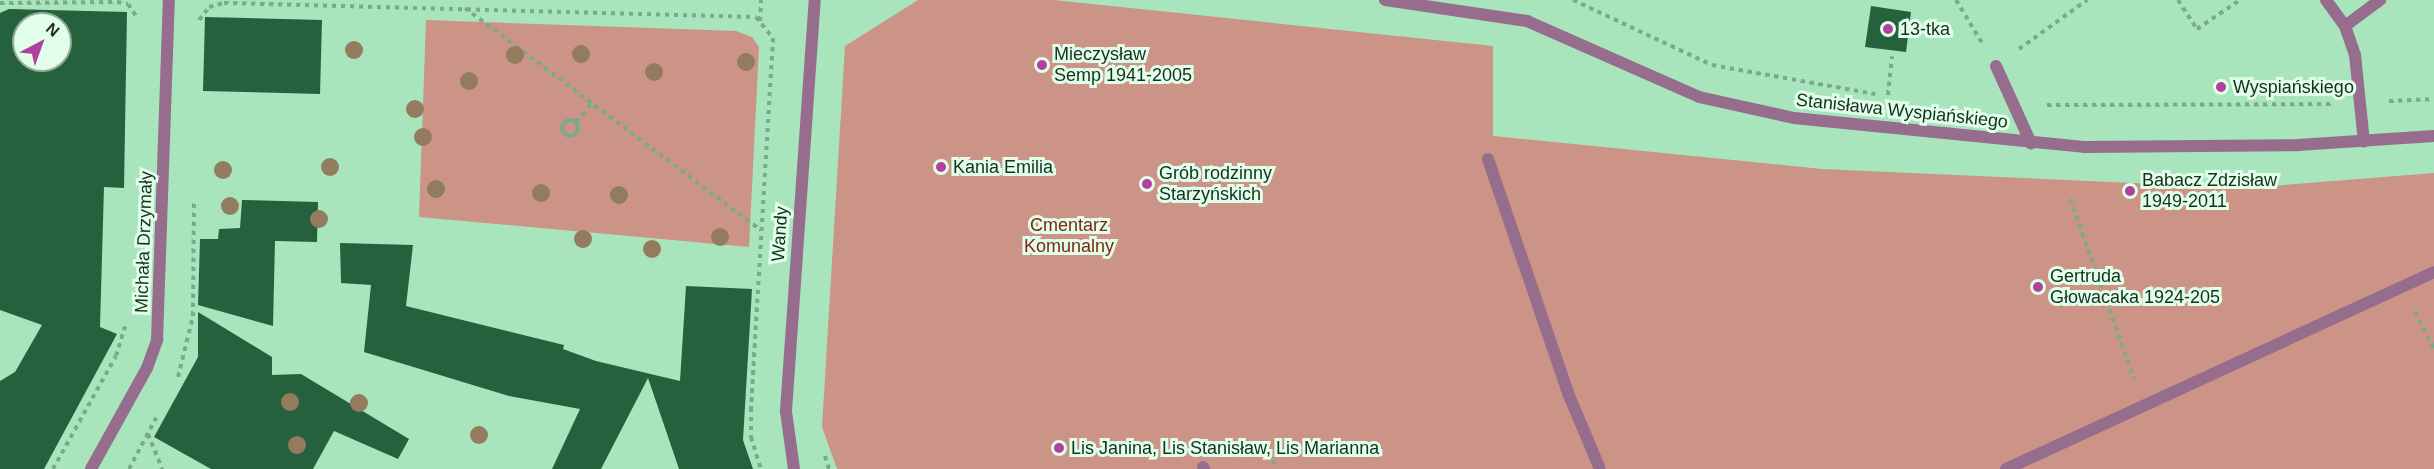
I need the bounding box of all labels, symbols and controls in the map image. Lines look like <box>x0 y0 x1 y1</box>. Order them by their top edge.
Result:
north arrow <box>12 12 72 72</box>
place label: 13-tka <box>1900 18 1950 40</box>
text: N <box>43 19 63 40</box>
marker: 13-tka <box>1881 22 1895 36</box>
place label: Mieczysław Semp 1941-2005 <box>1054 44 1192 86</box>
marker: Mieczysław Semp 1941-2005 <box>1035 58 1049 72</box>
place label: Wyspiańskiego <box>2233 76 2354 98</box>
marker: Wyspiańskiego <box>2214 80 2228 94</box>
street label: Stanisława Wyspiańskiego <box>1795 89 2009 133</box>
place label: Kania Emilia <box>953 156 1053 178</box>
marker: Kania Emilia <box>934 160 948 174</box>
place label: Grób rodzinny Starzyńskich <box>1159 163 1272 206</box>
place label: Babacz Zdzisław 1949-2011 <box>2142 170 2277 213</box>
street label: Michała Drzymały <box>131 171 157 313</box>
marker: Grób rodzinny Starzyńskich <box>1140 177 1154 191</box>
marker: Babacz Zdzisław 1949-2011 <box>2123 184 2137 198</box>
street label: Wandy <box>767 206 793 262</box>
park label: Cmentarz Komunalny <box>1024 215 1114 258</box>
place label: Gertruda Głowacaka 1924-205 <box>2050 266 2220 308</box>
marker: Gertruda Głowacaka 1924-205 <box>2031 280 2045 294</box>
place label: Lis Janina, Lis Stanisław, Lis Marianna <box>1071 437 1379 459</box>
marker: Lis Janina, Lis Stanisław, Lis Marianna <box>1052 441 1066 455</box>

